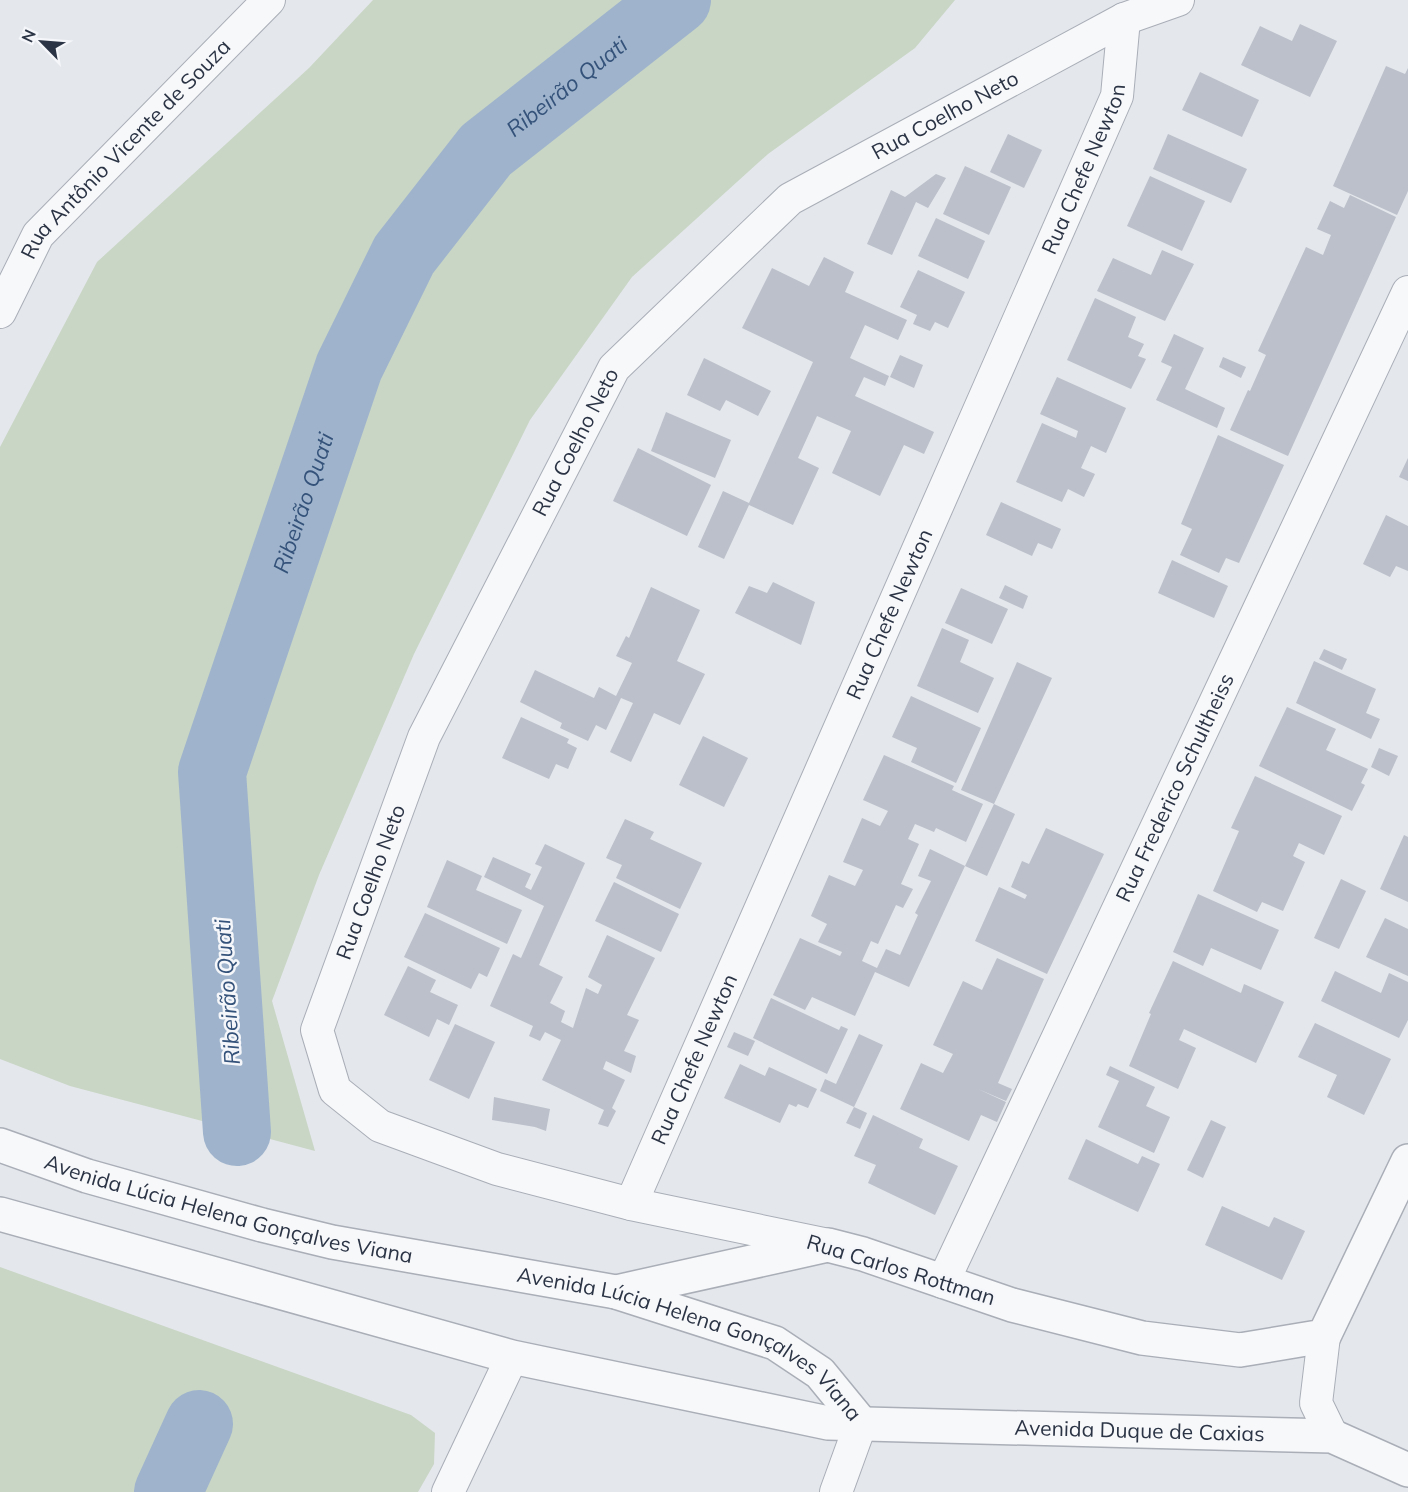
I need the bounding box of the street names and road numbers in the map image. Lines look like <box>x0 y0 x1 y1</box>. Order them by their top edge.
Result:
street label: Rua Antônio Vicente de Souza <box>14 33 235 263</box>
street label: Rua Coelho Neto <box>867 64 1023 165</box>
street label: Rua Chefe Newton <box>1035 83 1130 258</box>
street label: Rua Coelho Neto <box>526 363 624 520</box>
street label: Rua Chefe Newton <box>840 525 938 703</box>
street label: Rua Frederico Schultheiss <box>1109 669 1239 906</box>
street label: Rua Coelho Neto <box>330 801 410 963</box>
street label: Rua Chefe Newton <box>645 970 742 1148</box>
street label: Avenida Lúcia Helena Gonçalves Viana <box>41 1148 415 1268</box>
street label: Rua Carlos Rottman <box>804 1228 999 1310</box>
street label: Avenida Lúcia Helena Gonçalves Viana <box>515 1261 868 1426</box>
street label: Avenida Duque de Caxias <box>1014 1414 1265 1446</box>

